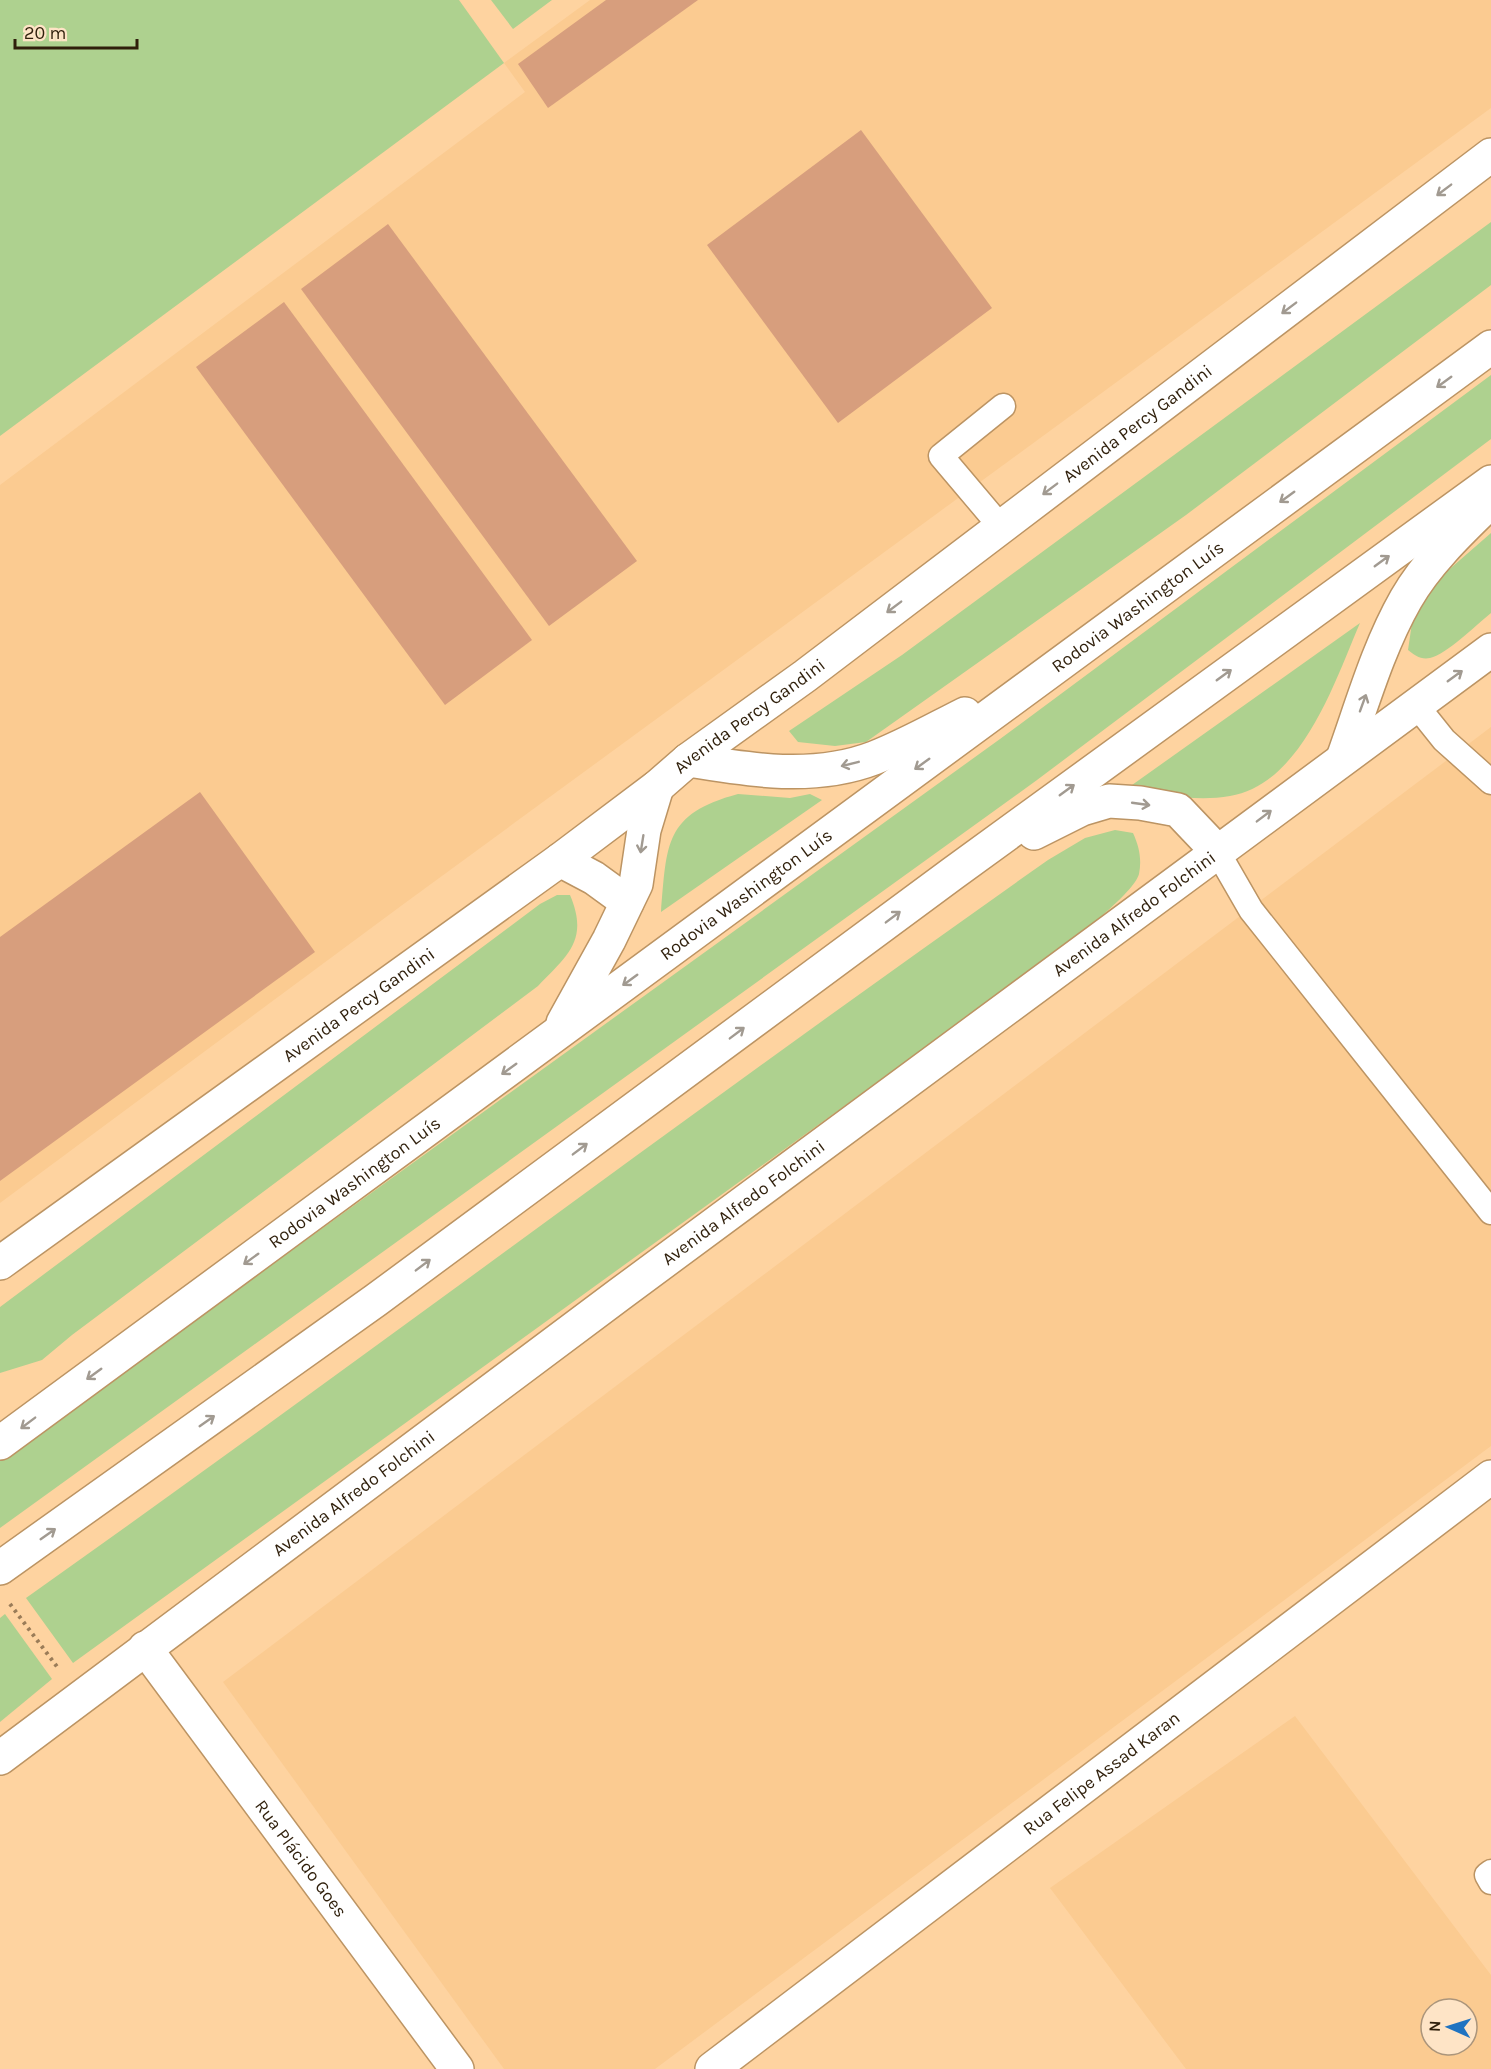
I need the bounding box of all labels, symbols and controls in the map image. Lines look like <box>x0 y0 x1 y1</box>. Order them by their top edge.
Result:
scale bar <box>15 12 136 50</box>
text: 20 m <box>24 22 66 44</box>
one-way arrow <box>1437 184 1453 197</box>
one-way arrow <box>1281 302 1297 315</box>
street label: Avenida Percy Gandini <box>1058 360 1217 487</box>
one-way arrow <box>1436 376 1452 388</box>
one-way arrow <box>1042 483 1058 496</box>
one-way arrow <box>1279 491 1295 503</box>
street label: Rodovia Washington Luís <box>1047 536 1228 677</box>
one-way arrow <box>1374 554 1390 567</box>
one-way arrow <box>887 601 903 614</box>
street label: Avenida Percy Gandini <box>669 654 829 778</box>
one-way arrow <box>1216 668 1232 681</box>
one-way arrow <box>1447 670 1463 682</box>
one-way arrow <box>1358 694 1369 713</box>
one-way arrow <box>915 758 931 770</box>
one-way arrow <box>841 759 860 771</box>
one-way arrow <box>1058 784 1074 796</box>
one-way arrow <box>1130 798 1150 809</box>
one-way arrow <box>1256 810 1272 822</box>
street label: Rodovia Washington Luís <box>656 824 836 965</box>
one-way arrow <box>637 834 648 853</box>
street label: Avenida Alfredo Folchini <box>1048 846 1220 981</box>
one-way arrow <box>885 911 901 923</box>
street label: Avenida Percy Gandini <box>279 943 439 1067</box>
one-way arrow <box>623 973 639 986</box>
one-way arrow <box>728 1027 744 1039</box>
one-way arrow <box>502 1062 518 1075</box>
street label: Rodovia Washington Luís <box>264 1112 445 1253</box>
street label: Avenida Alfredo Folchini <box>658 1135 829 1270</box>
one-way arrow <box>572 1143 588 1156</box>
one-way arrow <box>243 1252 259 1265</box>
one-way arrow <box>415 1259 431 1272</box>
one-way arrow <box>86 1368 102 1380</box>
one-way arrow <box>198 1415 214 1427</box>
one-way arrow <box>21 1416 37 1429</box>
street label: Avenida Alfredo Folchini <box>268 1425 439 1561</box>
one-way arrow <box>39 1528 55 1540</box>
street label: Rua Felipe Assad Karan <box>1019 1707 1184 1840</box>
street label: Rua Plácido Goes <box>250 1795 352 1922</box>
north arrow <box>1419 1997 1479 2057</box>
text: N <box>1425 2020 1444 2032</box>

